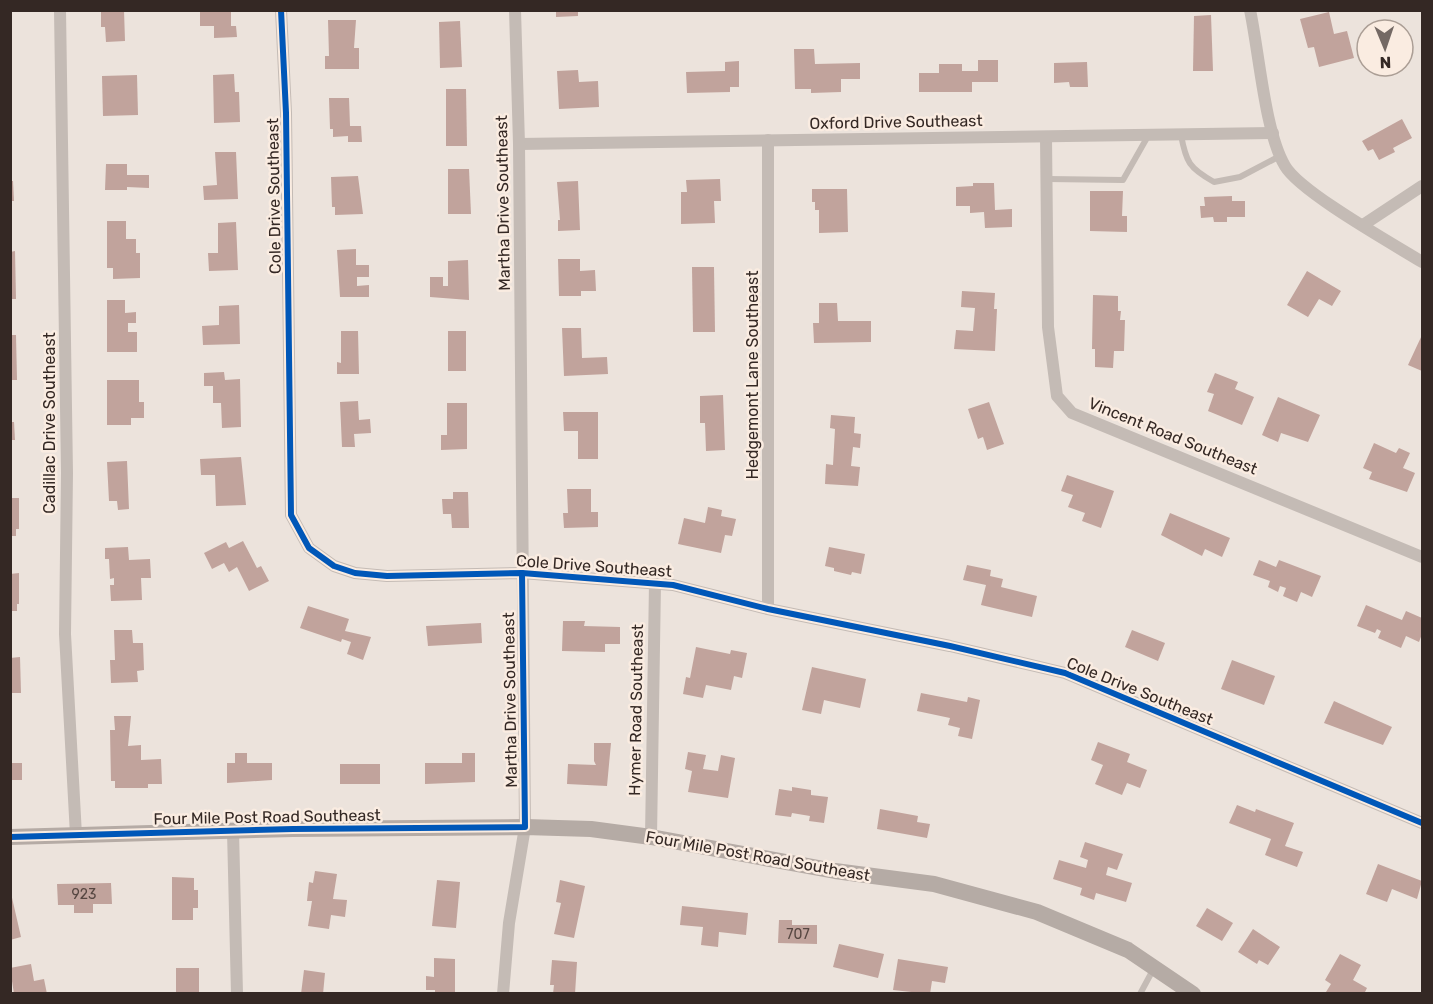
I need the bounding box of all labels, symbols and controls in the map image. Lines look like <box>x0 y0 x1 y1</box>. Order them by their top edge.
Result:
north arrow <box>1355 18 1415 78</box>
text: N <box>1379 53 1392 72</box>
street label: Oxford Drive Southeast <box>809 111 983 133</box>
street label: Martha Drive Southeast <box>492 115 514 291</box>
street label: Cole Drive Southeast <box>263 118 285 274</box>
street label: Hedgemont Lane Southeast <box>743 271 762 479</box>
street label: Cadillac Drive Southeast <box>40 332 59 514</box>
street label: Vincent Road Southeast <box>1086 393 1260 479</box>
street label: Cole Drive Southeast <box>516 551 672 581</box>
street label: Martha Drive Southeast <box>499 612 521 788</box>
street label: Hymer Road Southeast <box>625 624 647 796</box>
street label: Cole Drive Southeast <box>1064 653 1216 729</box>
street label: Four Mile Post Road Southeast <box>153 806 381 828</box>
street label: Four Mile Post Road Southeast <box>644 827 872 885</box>
house number: 923 <box>72 886 96 903</box>
house number: 707 <box>786 926 810 943</box>

